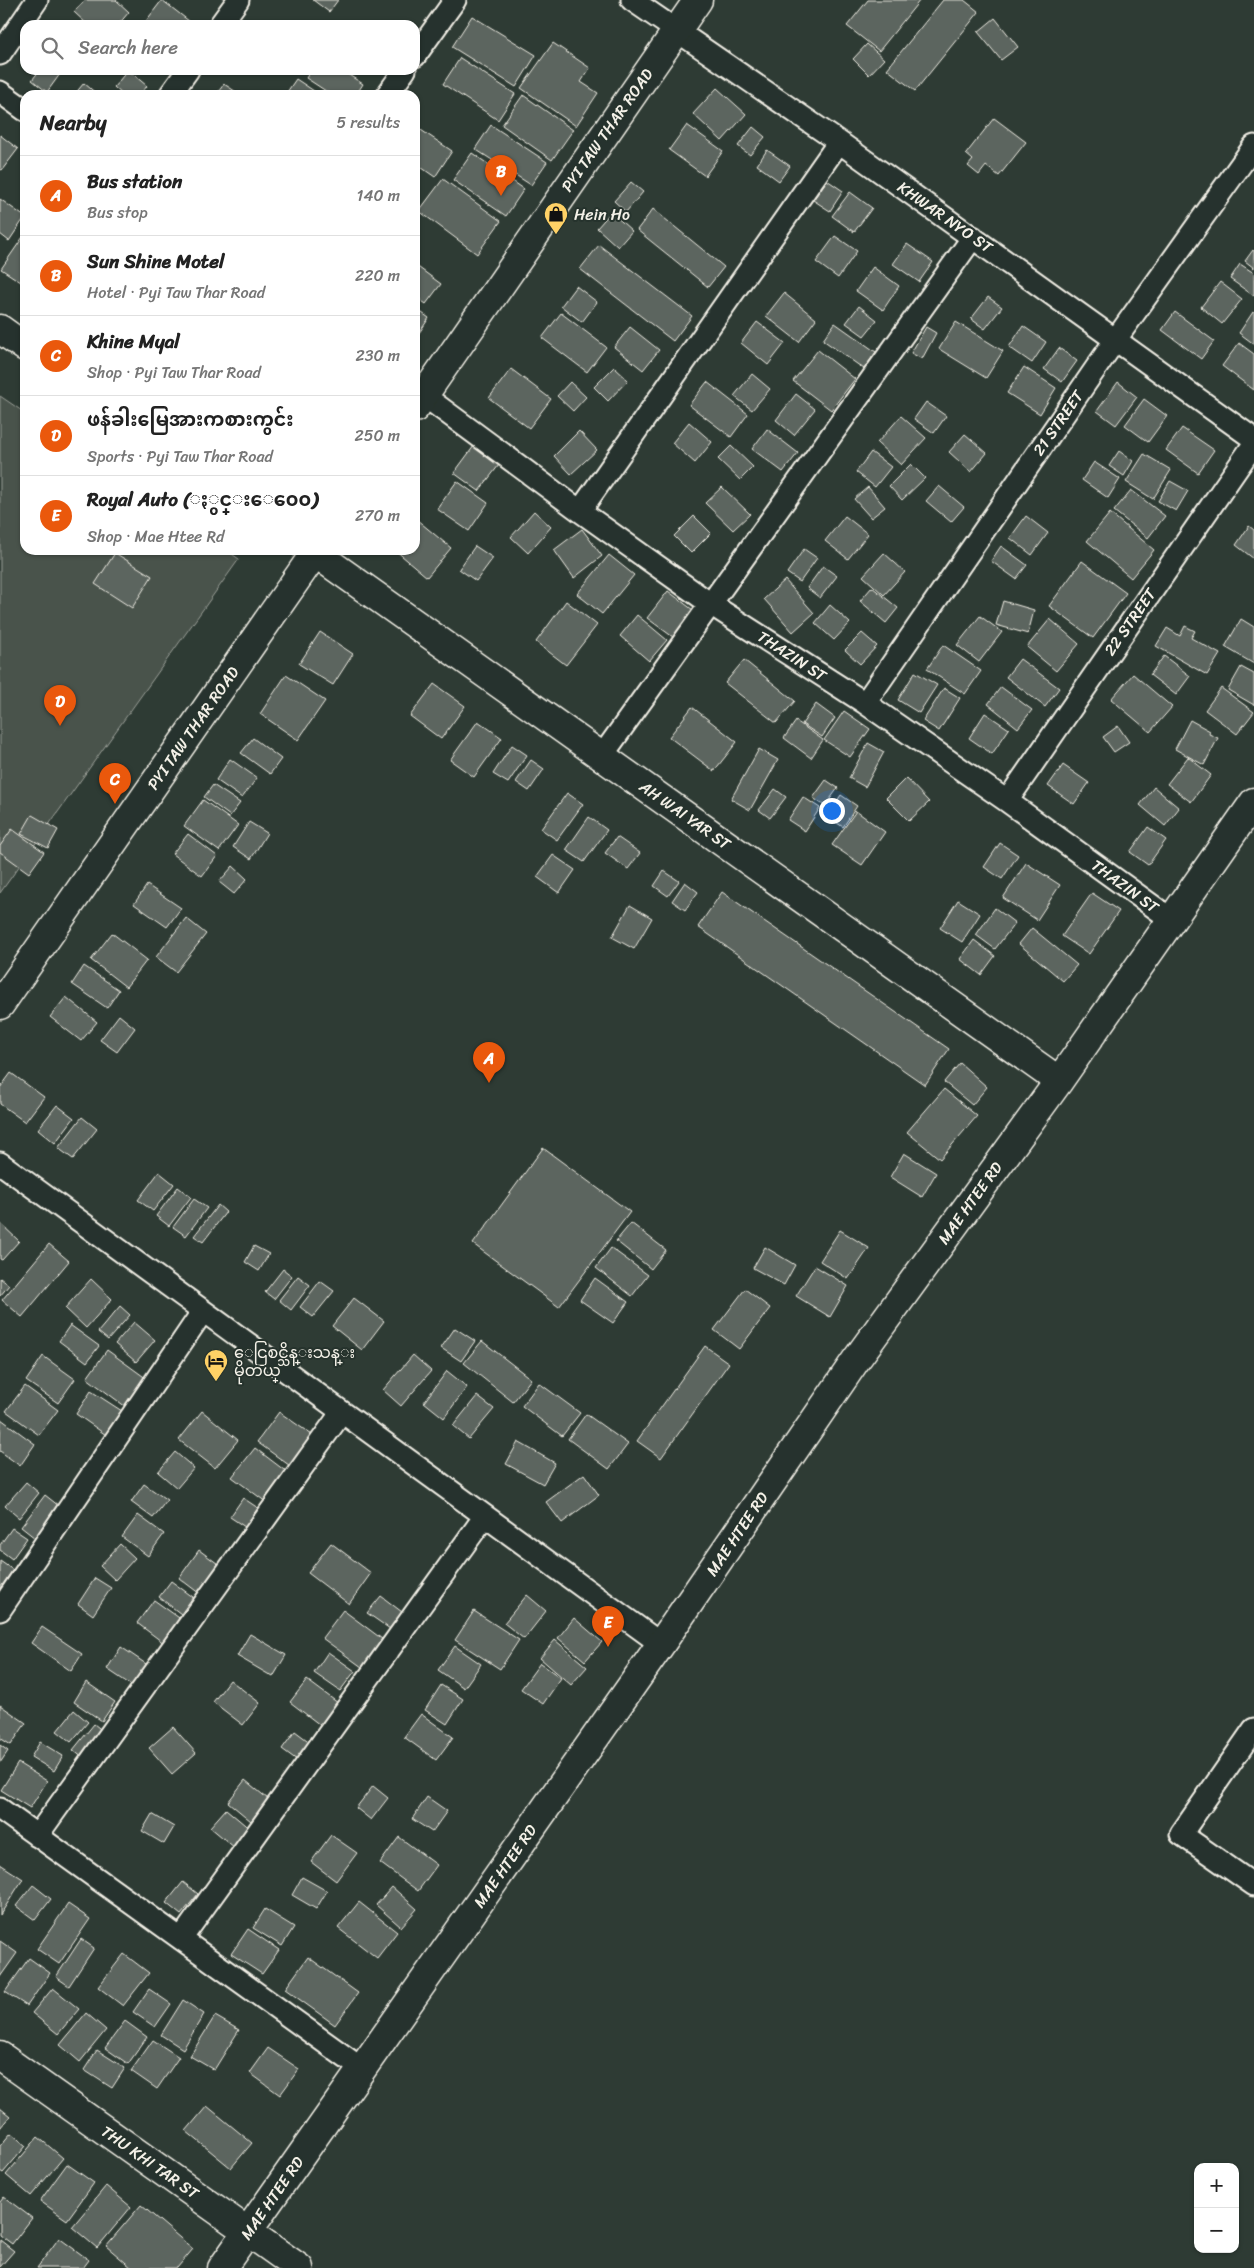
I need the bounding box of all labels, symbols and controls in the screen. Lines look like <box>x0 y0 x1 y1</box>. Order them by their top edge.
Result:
search box <box>20 20 420 75</box>
text: Search here <box>78 31 178 64</box>
icon: search <box>38 34 66 62</box>
street label: PYI TAW THAR ROAD <box>553 61 661 198</box>
text: Nearby <box>40 104 106 142</box>
text: 5 results <box>336 108 400 137</box>
pin: B <box>485 155 517 196</box>
text: Bus station <box>87 165 182 198</box>
street label: KHWAR NYO ST <box>891 173 1000 262</box>
text: A <box>51 181 61 210</box>
text: 140 m <box>357 181 400 210</box>
text: Bus stop <box>87 198 148 227</box>
place label: Hein Ho <box>574 200 630 229</box>
shop icon: Hein Ho <box>543 201 569 235</box>
text: Sun Shine Motel <box>87 245 224 278</box>
text: B <box>51 261 61 290</box>
text: 220 m <box>355 261 400 290</box>
text: Hotel · Pyi Taw Thar Road <box>87 278 265 307</box>
text: Khine Myal <box>87 325 180 358</box>
text: C <box>51 341 61 370</box>
text: 230 m <box>355 341 400 370</box>
text: Shop · Pyi Taw Thar Road <box>87 358 261 387</box>
street label: 21 STREET <box>1025 383 1092 462</box>
text: ဖန်ခါးမြေအားကစားကွင်း <box>87 403 294 436</box>
text: D <box>51 421 61 450</box>
text: 250 m <box>354 421 400 450</box>
text: Sports · Pyi Taw Thar Road <box>87 442 273 471</box>
text: Royal Auto (ႏွင္းေ၀ေ၀) <box>87 483 318 516</box>
text: E <box>52 501 60 530</box>
text: 270 m <box>355 501 400 530</box>
text: Shop · Mae Htee Rd <box>87 522 224 551</box>
street label: 22 STREET <box>1096 581 1165 662</box>
street label: THAZIN ST <box>751 623 834 690</box>
street label: PYI TAW THAR ROAD <box>139 659 247 796</box>
pin: D <box>44 685 76 726</box>
pin: C <box>99 763 131 804</box>
street label: AH WAI YAR ST <box>632 772 738 858</box>
your location <box>819 798 845 824</box>
street label: THAZIN ST <box>1085 851 1166 921</box>
pin: A <box>473 1042 505 1083</box>
street label: MAE HTEE RD <box>930 1155 1011 1251</box>
place label: ေငြစင္သိန္းသန္း မိုတယ္ <box>234 1338 355 1385</box>
hotel icon: ေငြစင္သိန္းသန္း မိုတယ္ <box>203 1348 229 1382</box>
street label: MAE HTEE RD <box>698 1485 776 1582</box>
pin: E <box>592 1606 624 1647</box>
street label: MAE HTEE RD <box>465 1818 545 1914</box>
street label: THU KHI TAR ST <box>95 2117 206 2208</box>
street label: MAE HTEE RD <box>232 2150 312 2246</box>
map controls <box>1194 2163 1239 2253</box>
button: + <box>1194 2163 1239 2208</box>
button: − <box>1194 2208 1239 2253</box>

